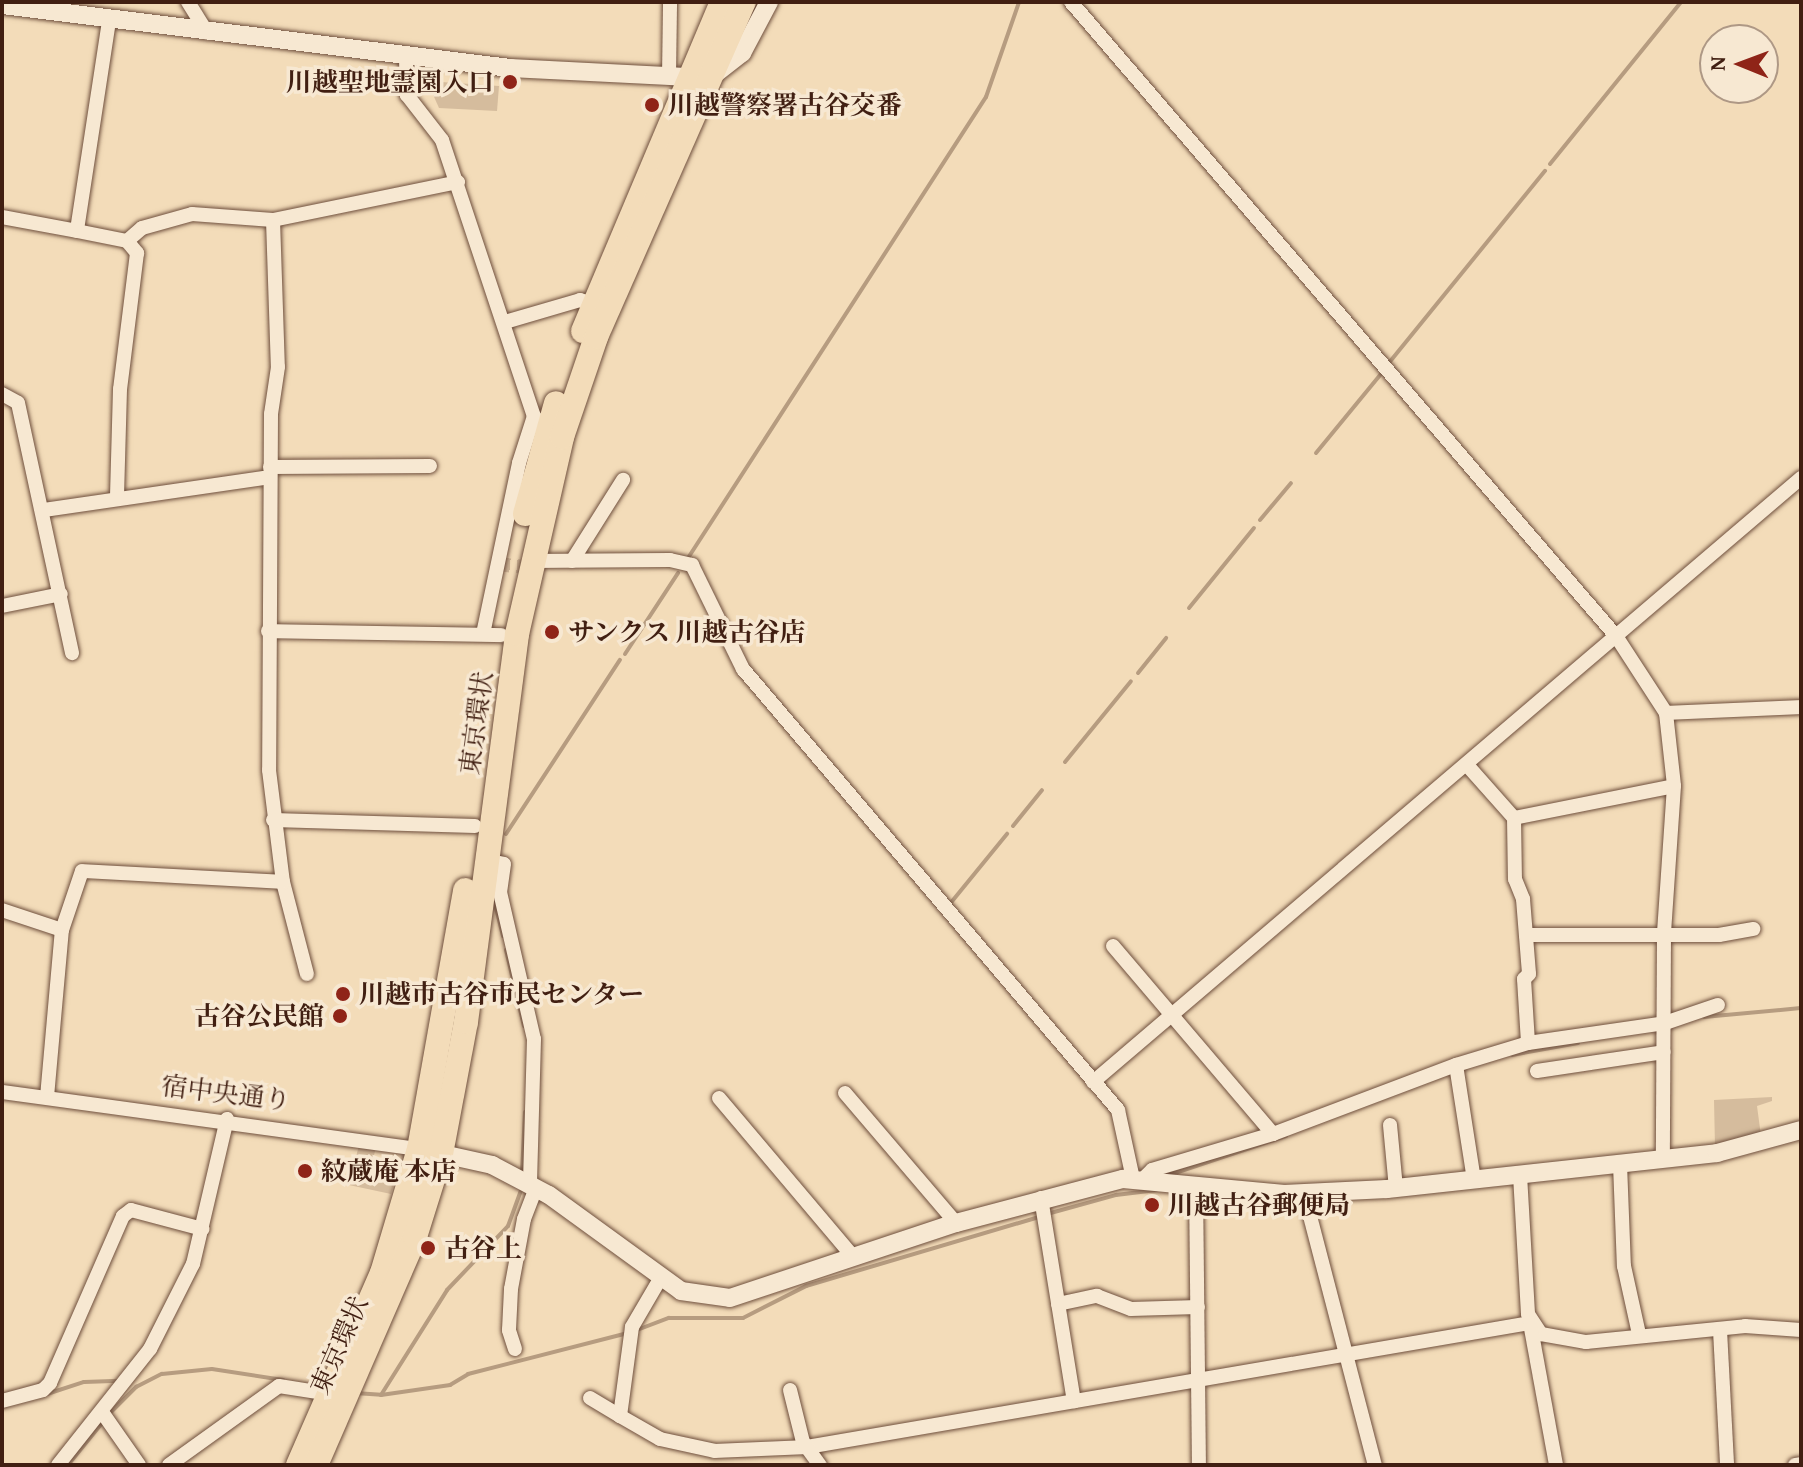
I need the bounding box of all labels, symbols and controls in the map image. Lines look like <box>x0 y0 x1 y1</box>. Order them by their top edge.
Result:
north arrow <box>1699 24 1779 104</box>
text: N <box>1701 56 1733 71</box>
place label: 川越聖地霊園入口 <box>286 66 494 98</box>
marker: 川越聖地霊園入口 <box>501 73 519 91</box>
place label: 川越警察署古谷交番 <box>668 89 902 121</box>
marker: 川越警察署古谷交番 <box>643 96 661 114</box>
place label: サンクス 川越古谷店 <box>568 616 808 648</box>
marker: サンクス 川越古谷店 <box>543 623 561 641</box>
street label: 東京環状 <box>453 669 499 777</box>
place label: 川越市古谷市民センター <box>359 978 645 1010</box>
marker: 川越市古谷市民センター <box>334 985 352 1003</box>
place label: 古谷公民館 <box>194 1000 324 1032</box>
marker: 古谷公民館 <box>331 1007 349 1025</box>
street label: 宿中央通り <box>160 1070 292 1116</box>
place label: 紋蔵庵 本店 <box>321 1155 457 1187</box>
marker: 紋蔵庵 本店 <box>296 1162 314 1180</box>
place label: 川越古谷郵便局 <box>1168 1189 1350 1221</box>
marker: 川越古谷郵便局 <box>1143 1196 1161 1214</box>
place label: 古谷上 <box>444 1232 522 1264</box>
marker: 古谷上 <box>419 1239 437 1257</box>
street label: 東京環状 <box>304 1291 374 1399</box>

